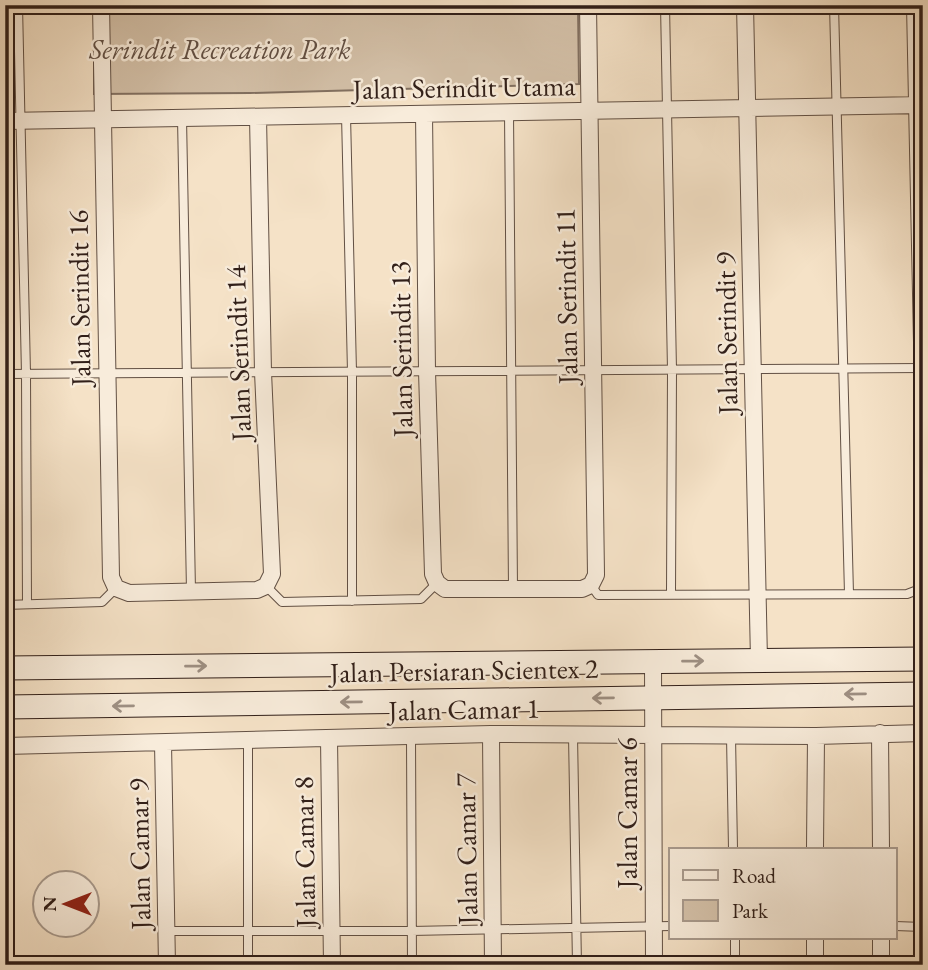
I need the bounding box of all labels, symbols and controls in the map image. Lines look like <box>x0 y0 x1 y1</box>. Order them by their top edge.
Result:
park label: Serindit Recreation Park <box>88 31 351 67</box>
street label: Jalan Serindit Utama <box>350 67 577 107</box>
street label: Jalan Serindit 11 <box>546 208 586 386</box>
street label: Jalan Serindit 16 <box>59 210 99 388</box>
street label: Jalan Serindit 9 <box>707 251 745 417</box>
street label: Jalan Serindit 13 <box>381 261 421 439</box>
street label: Jalan Serindit 14 <box>217 264 259 444</box>
street label: Jalan Persiaran Scientex 2 <box>327 650 599 690</box>
one-way arrow <box>681 654 704 668</box>
one-way arrow <box>184 659 207 673</box>
one-way arrow <box>843 688 866 701</box>
street label: Jalan Camar 1 <box>386 690 540 728</box>
one-way arrow <box>591 691 614 704</box>
one-way arrow <box>339 695 362 709</box>
one-way arrow <box>112 699 135 712</box>
street label: Jalan Camar 6 <box>609 737 645 891</box>
street label: Jalan Camar 7 <box>447 772 485 927</box>
street label: Jalan Camar 8 <box>285 776 323 930</box>
street label: Jalan Camar 9 <box>120 778 158 932</box>
legend <box>669 848 897 939</box>
text: Road <box>732 862 776 889</box>
north arrow <box>32 869 102 939</box>
text: N <box>37 896 62 912</box>
text: Park <box>732 897 769 924</box>

